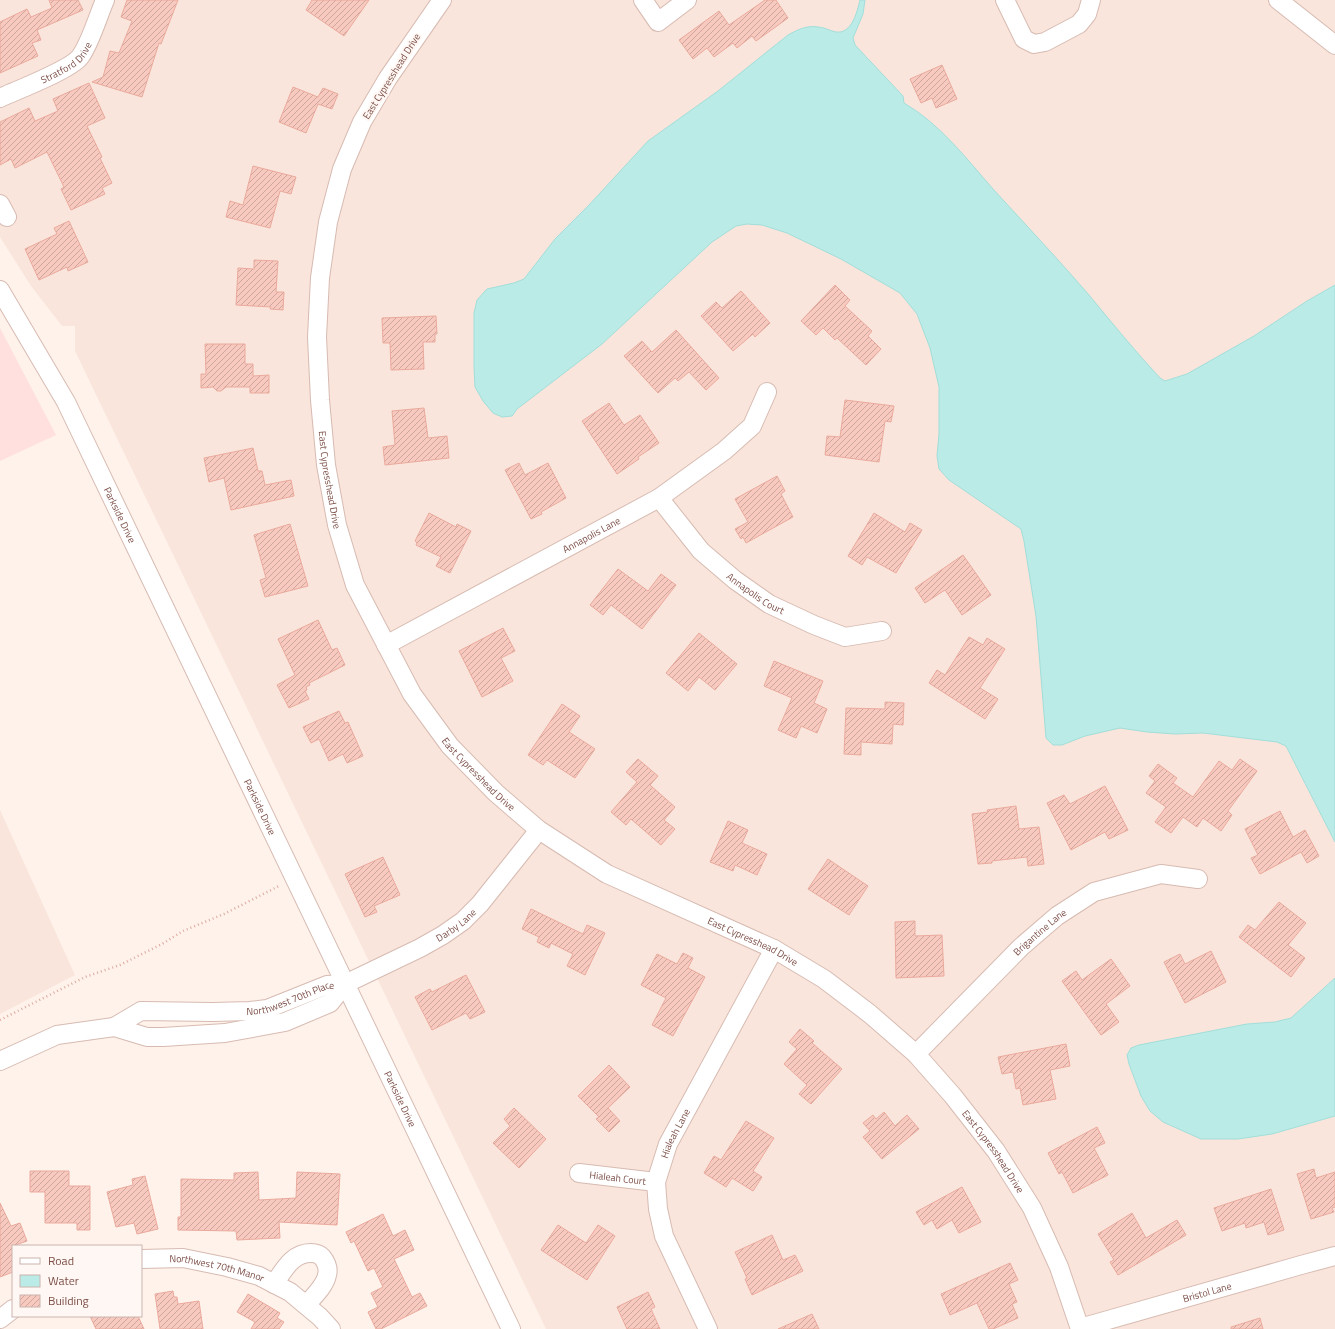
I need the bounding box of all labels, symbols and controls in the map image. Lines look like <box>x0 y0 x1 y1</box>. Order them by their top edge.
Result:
street label: East Cypresshead Drive <box>359 30 424 122</box>
street label: Stratford Drive <box>38 39 95 87</box>
street label: East Cypresshead Drive <box>315 430 345 531</box>
street label: Parkside Drive <box>100 484 140 545</box>
street label: Annapolis Lane <box>560 513 623 557</box>
street label: Annapolis Court <box>723 569 787 618</box>
street label: East Cypresshead Drive <box>438 734 519 815</box>
street label: Parkside Drive <box>240 776 280 838</box>
street label: Darby Lane <box>433 905 480 946</box>
street label: Brigantine Lane <box>1010 905 1069 959</box>
street label: East Cypresshead Drive <box>705 913 801 970</box>
street label: Northwest 70th Place <box>246 978 334 1019</box>
street label: Parkside Drive <box>380 1069 420 1130</box>
street label: Hialeah Lane <box>657 1106 694 1160</box>
street label: East Cypresshead Drive <box>958 1107 1028 1196</box>
street label: Hialeah Court <box>589 1167 647 1189</box>
legend <box>12 1245 142 1317</box>
text: Road <box>48 1251 74 1270</box>
street label: Northwest 70th Manor <box>169 1251 268 1286</box>
text: Water <box>48 1271 79 1290</box>
street label: Bristol Lane <box>1181 1278 1233 1306</box>
text: Building <box>48 1291 89 1310</box>

